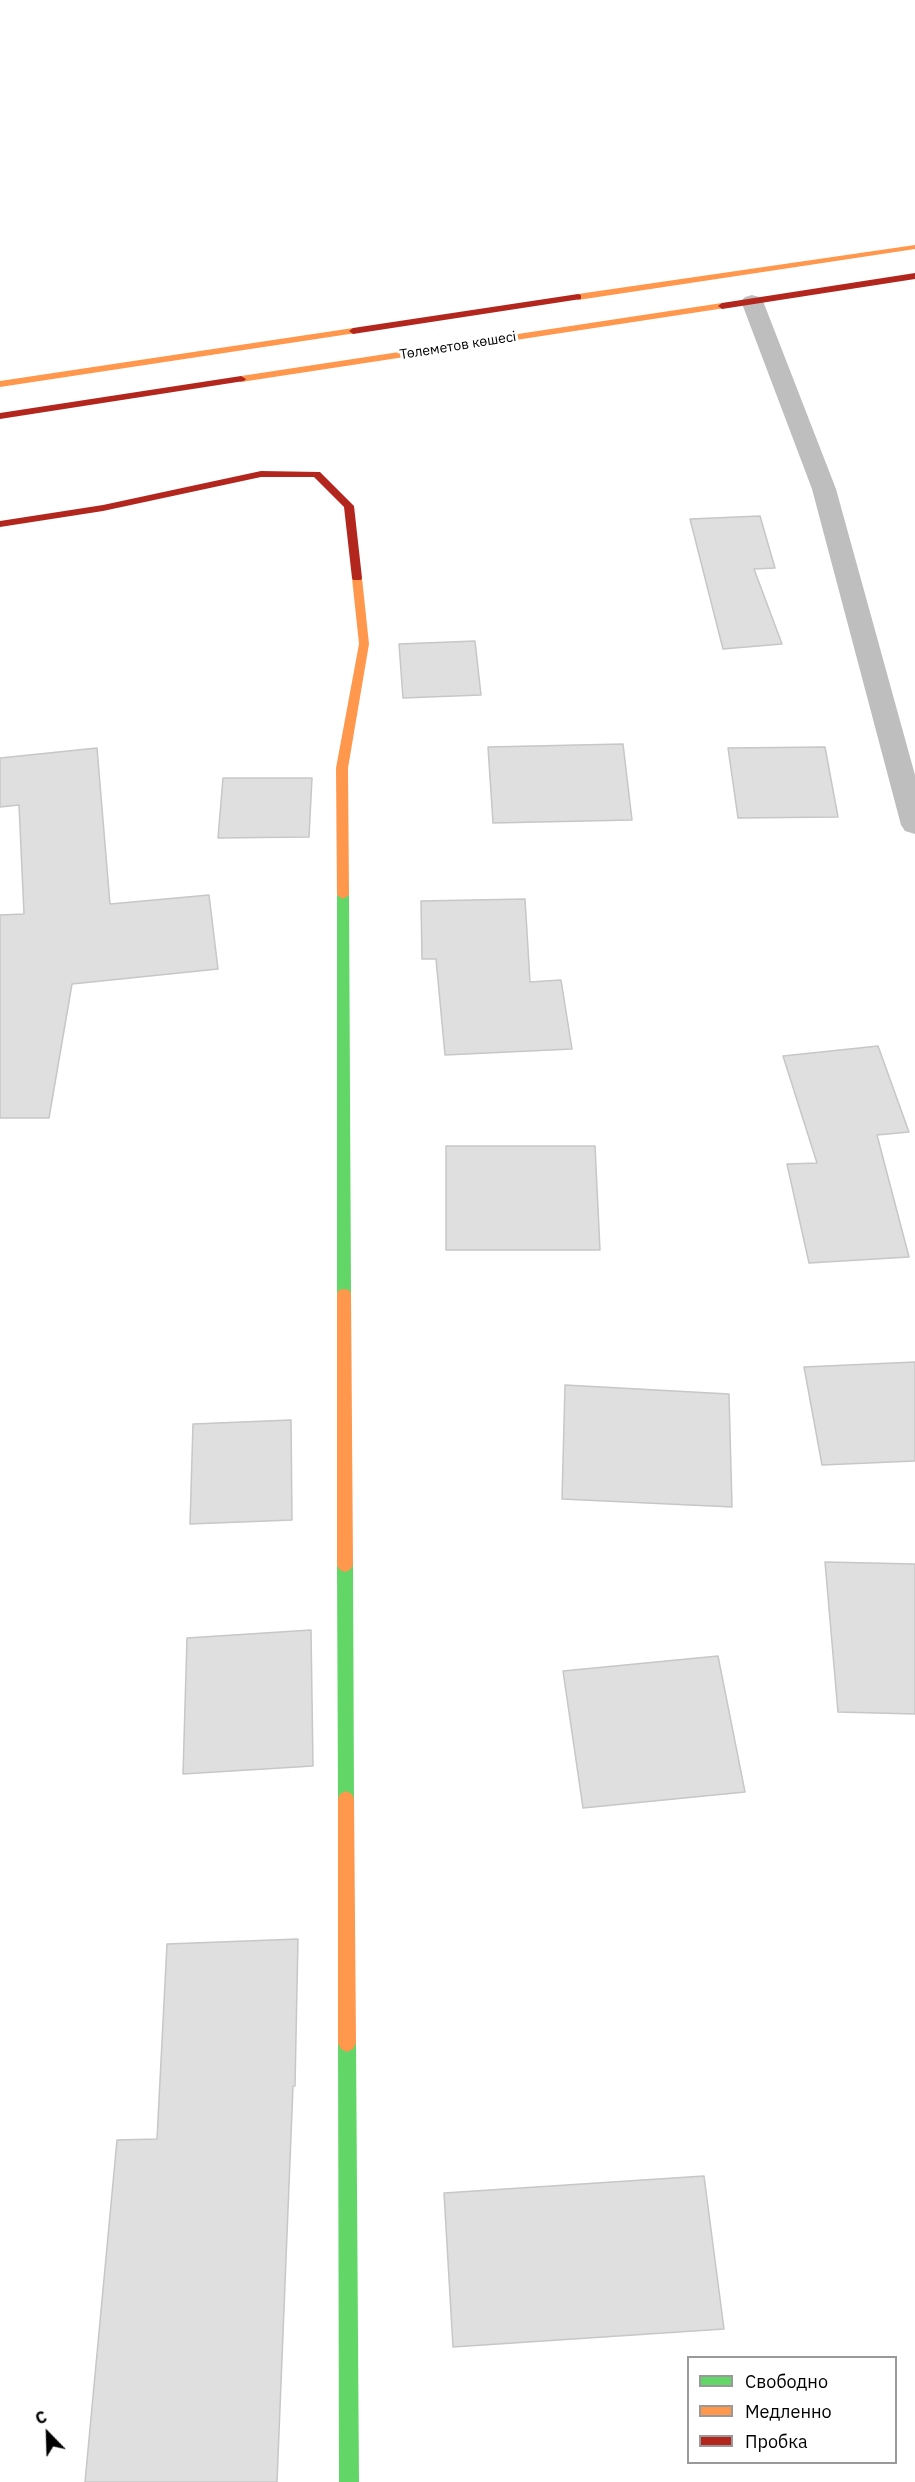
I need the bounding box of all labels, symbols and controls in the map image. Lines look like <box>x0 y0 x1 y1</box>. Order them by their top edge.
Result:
street label: Төлеметов көшесі <box>398 328 518 364</box>
legend <box>687 2356 897 2464</box>
text: Свободно <box>745 2370 828 2393</box>
text: Медленно <box>745 2400 832 2423</box>
north arrow <box>18 2404 78 2464</box>
text: С <box>32 2406 50 2429</box>
text: Пробка <box>745 2430 808 2453</box>

